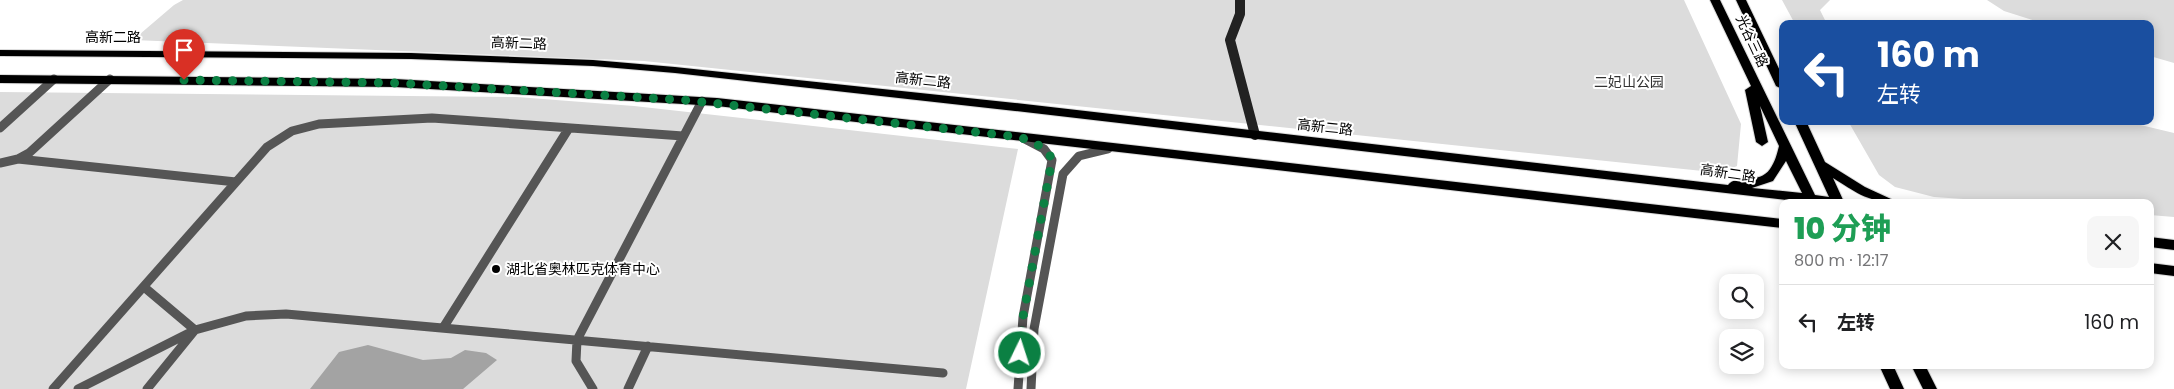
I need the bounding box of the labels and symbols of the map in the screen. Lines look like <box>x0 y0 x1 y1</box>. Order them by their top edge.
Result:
street label: 光谷三路 <box>1731 11 1773 71</box>
street label: 高新二路 <box>85 27 141 47</box>
pin <box>163 29 205 80</box>
street label: 高新二路 <box>491 32 547 54</box>
street label: 高新二路 <box>894 67 952 93</box>
park label: 二妃山公园 <box>1594 72 1664 92</box>
street label: 高新二路 <box>1296 114 1354 140</box>
street label: 高新二路 <box>1699 159 1757 187</box>
place label: 湖北省奥林匹克体育中心 <box>506 259 660 279</box>
marker: 湖北省奥林匹克体育中心 <box>490 263 502 275</box>
position arrow <box>993 326 1045 378</box>

